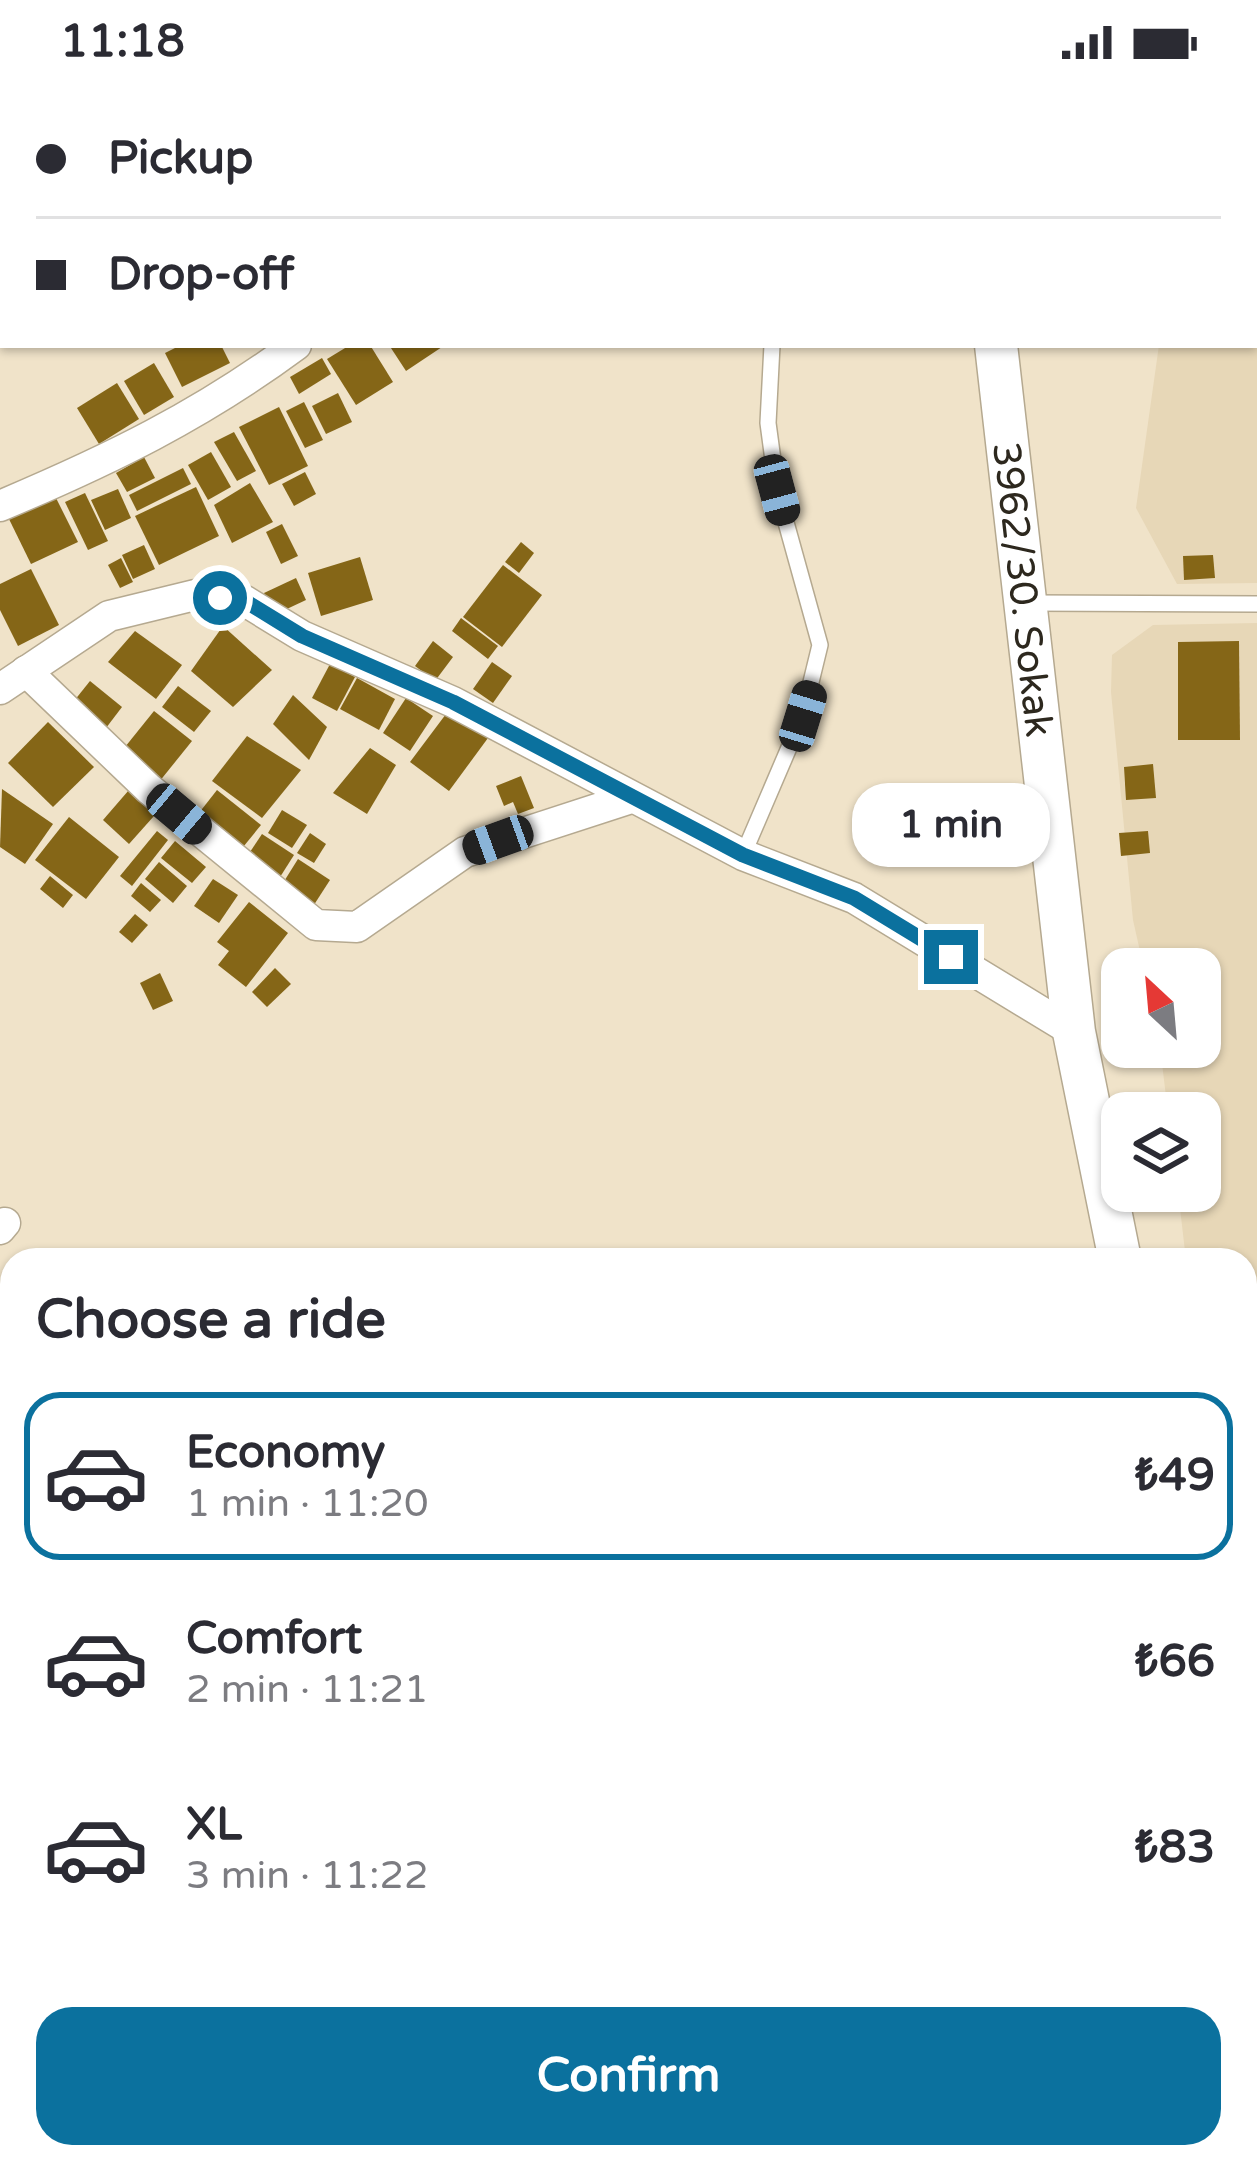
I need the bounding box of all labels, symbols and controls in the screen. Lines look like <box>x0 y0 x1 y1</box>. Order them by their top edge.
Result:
text: 11:18 <box>60 15 185 69</box>
text: Pickup <box>108 132 253 186</box>
text: Drop-off <box>108 248 294 302</box>
street label: 3962/30. Sokak <box>982 440 1062 739</box>
car <box>750 451 804 529</box>
route start <box>193 571 247 625</box>
car <box>775 676 831 756</box>
car <box>140 777 218 851</box>
callout: 1 min <box>852 783 1050 867</box>
text: 1 min <box>899 801 1003 848</box>
car <box>458 811 538 869</box>
route end <box>924 930 978 984</box>
north arrow <box>1101 948 1221 1068</box>
map controls <box>1101 948 1221 1212</box>
button: layers <box>1101 1092 1221 1212</box>
text: Choose a ride <box>36 1287 386 1352</box>
icon: car <box>42 1422 150 1530</box>
text: Economy <box>186 1426 385 1480</box>
text: ₺49 <box>1135 1449 1215 1503</box>
text: 1 min · 11:20 <box>186 1480 428 1527</box>
icon: car <box>42 1608 150 1716</box>
text: Comfort <box>186 1612 362 1666</box>
text: ₺66 <box>1135 1635 1215 1689</box>
text: 2 min · 11:21 <box>186 1666 428 1713</box>
icon: car <box>42 1794 150 1902</box>
text: XL <box>186 1798 242 1852</box>
text: ₺83 <box>1135 1821 1215 1875</box>
text: 3 min · 11:22 <box>186 1852 428 1899</box>
button: Confirm <box>36 2007 1221 2145</box>

